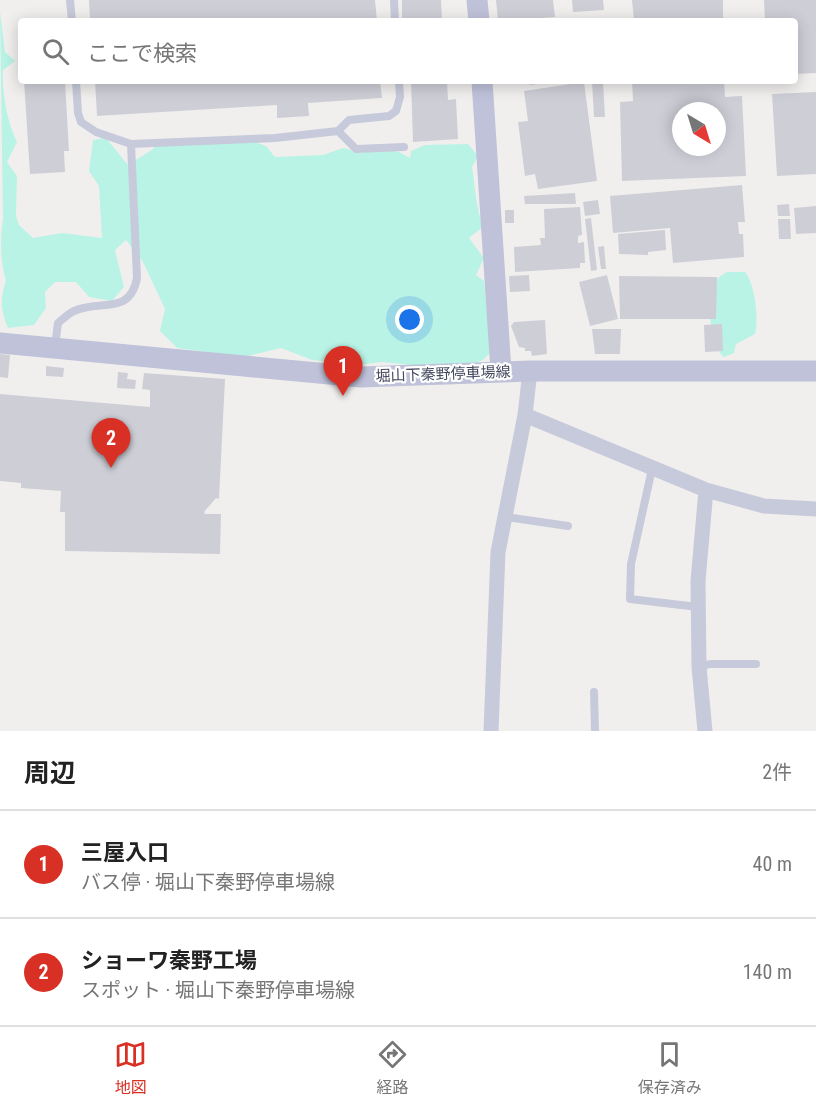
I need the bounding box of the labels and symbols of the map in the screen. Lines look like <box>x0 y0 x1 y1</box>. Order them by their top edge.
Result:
north arrow <box>672 102 726 156</box>
your location <box>395 305 424 334</box>
pin: 1 <box>324 346 362 396</box>
street label: 堀山下秦野停車場線 <box>375 363 511 385</box>
pin: 2 <box>92 418 130 468</box>

